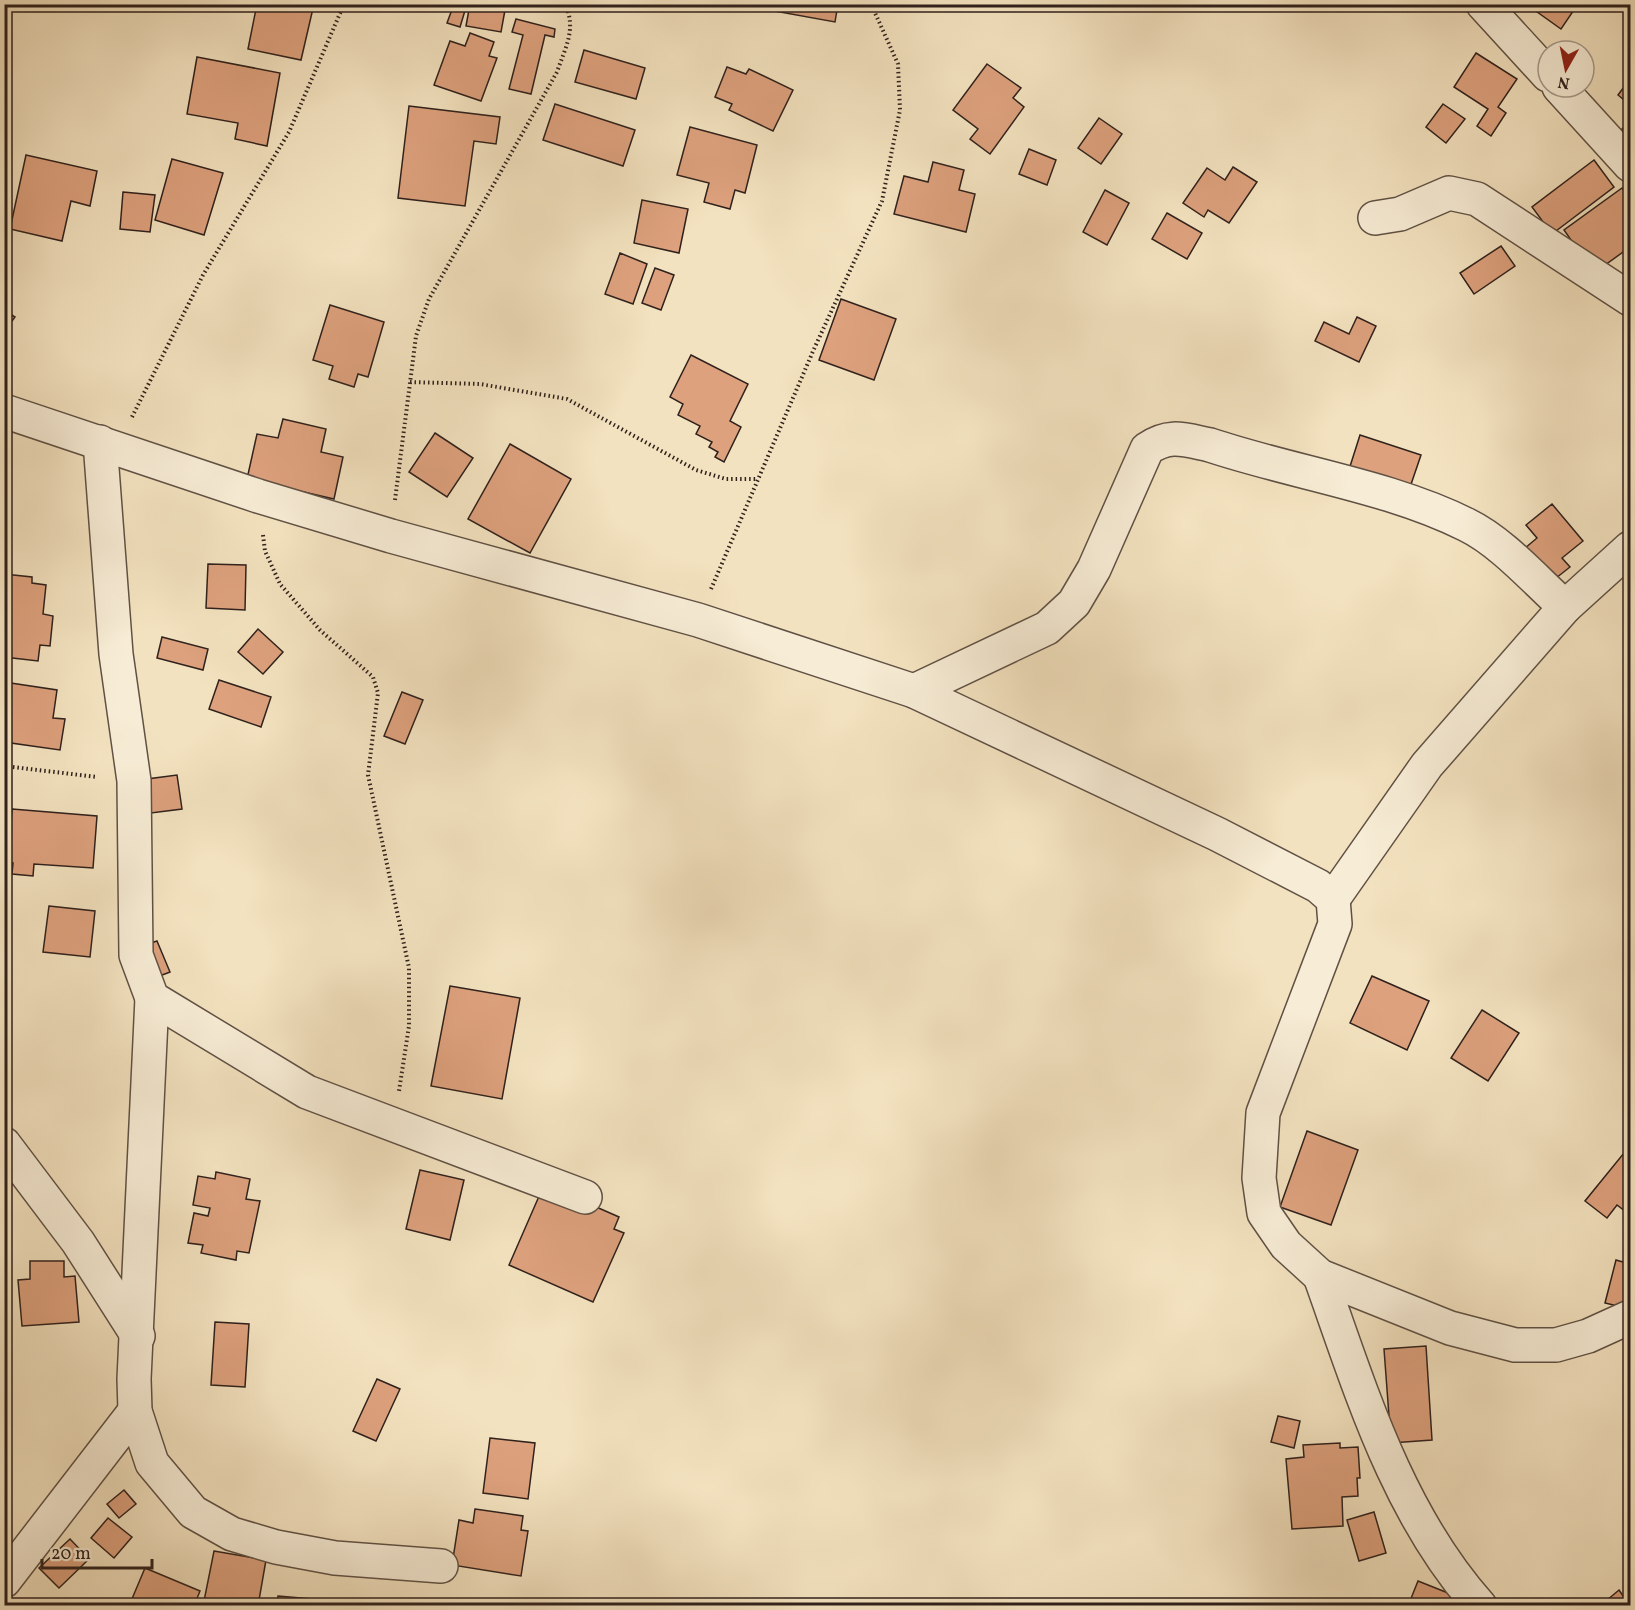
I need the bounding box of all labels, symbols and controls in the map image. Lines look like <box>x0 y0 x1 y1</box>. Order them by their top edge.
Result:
north arrow <box>1536 39 1596 99</box>
text: N <box>1556 70 1571 94</box>
scale bar <box>42 1532 152 1570</box>
text: 20 m <box>51 1542 91 1567</box>

